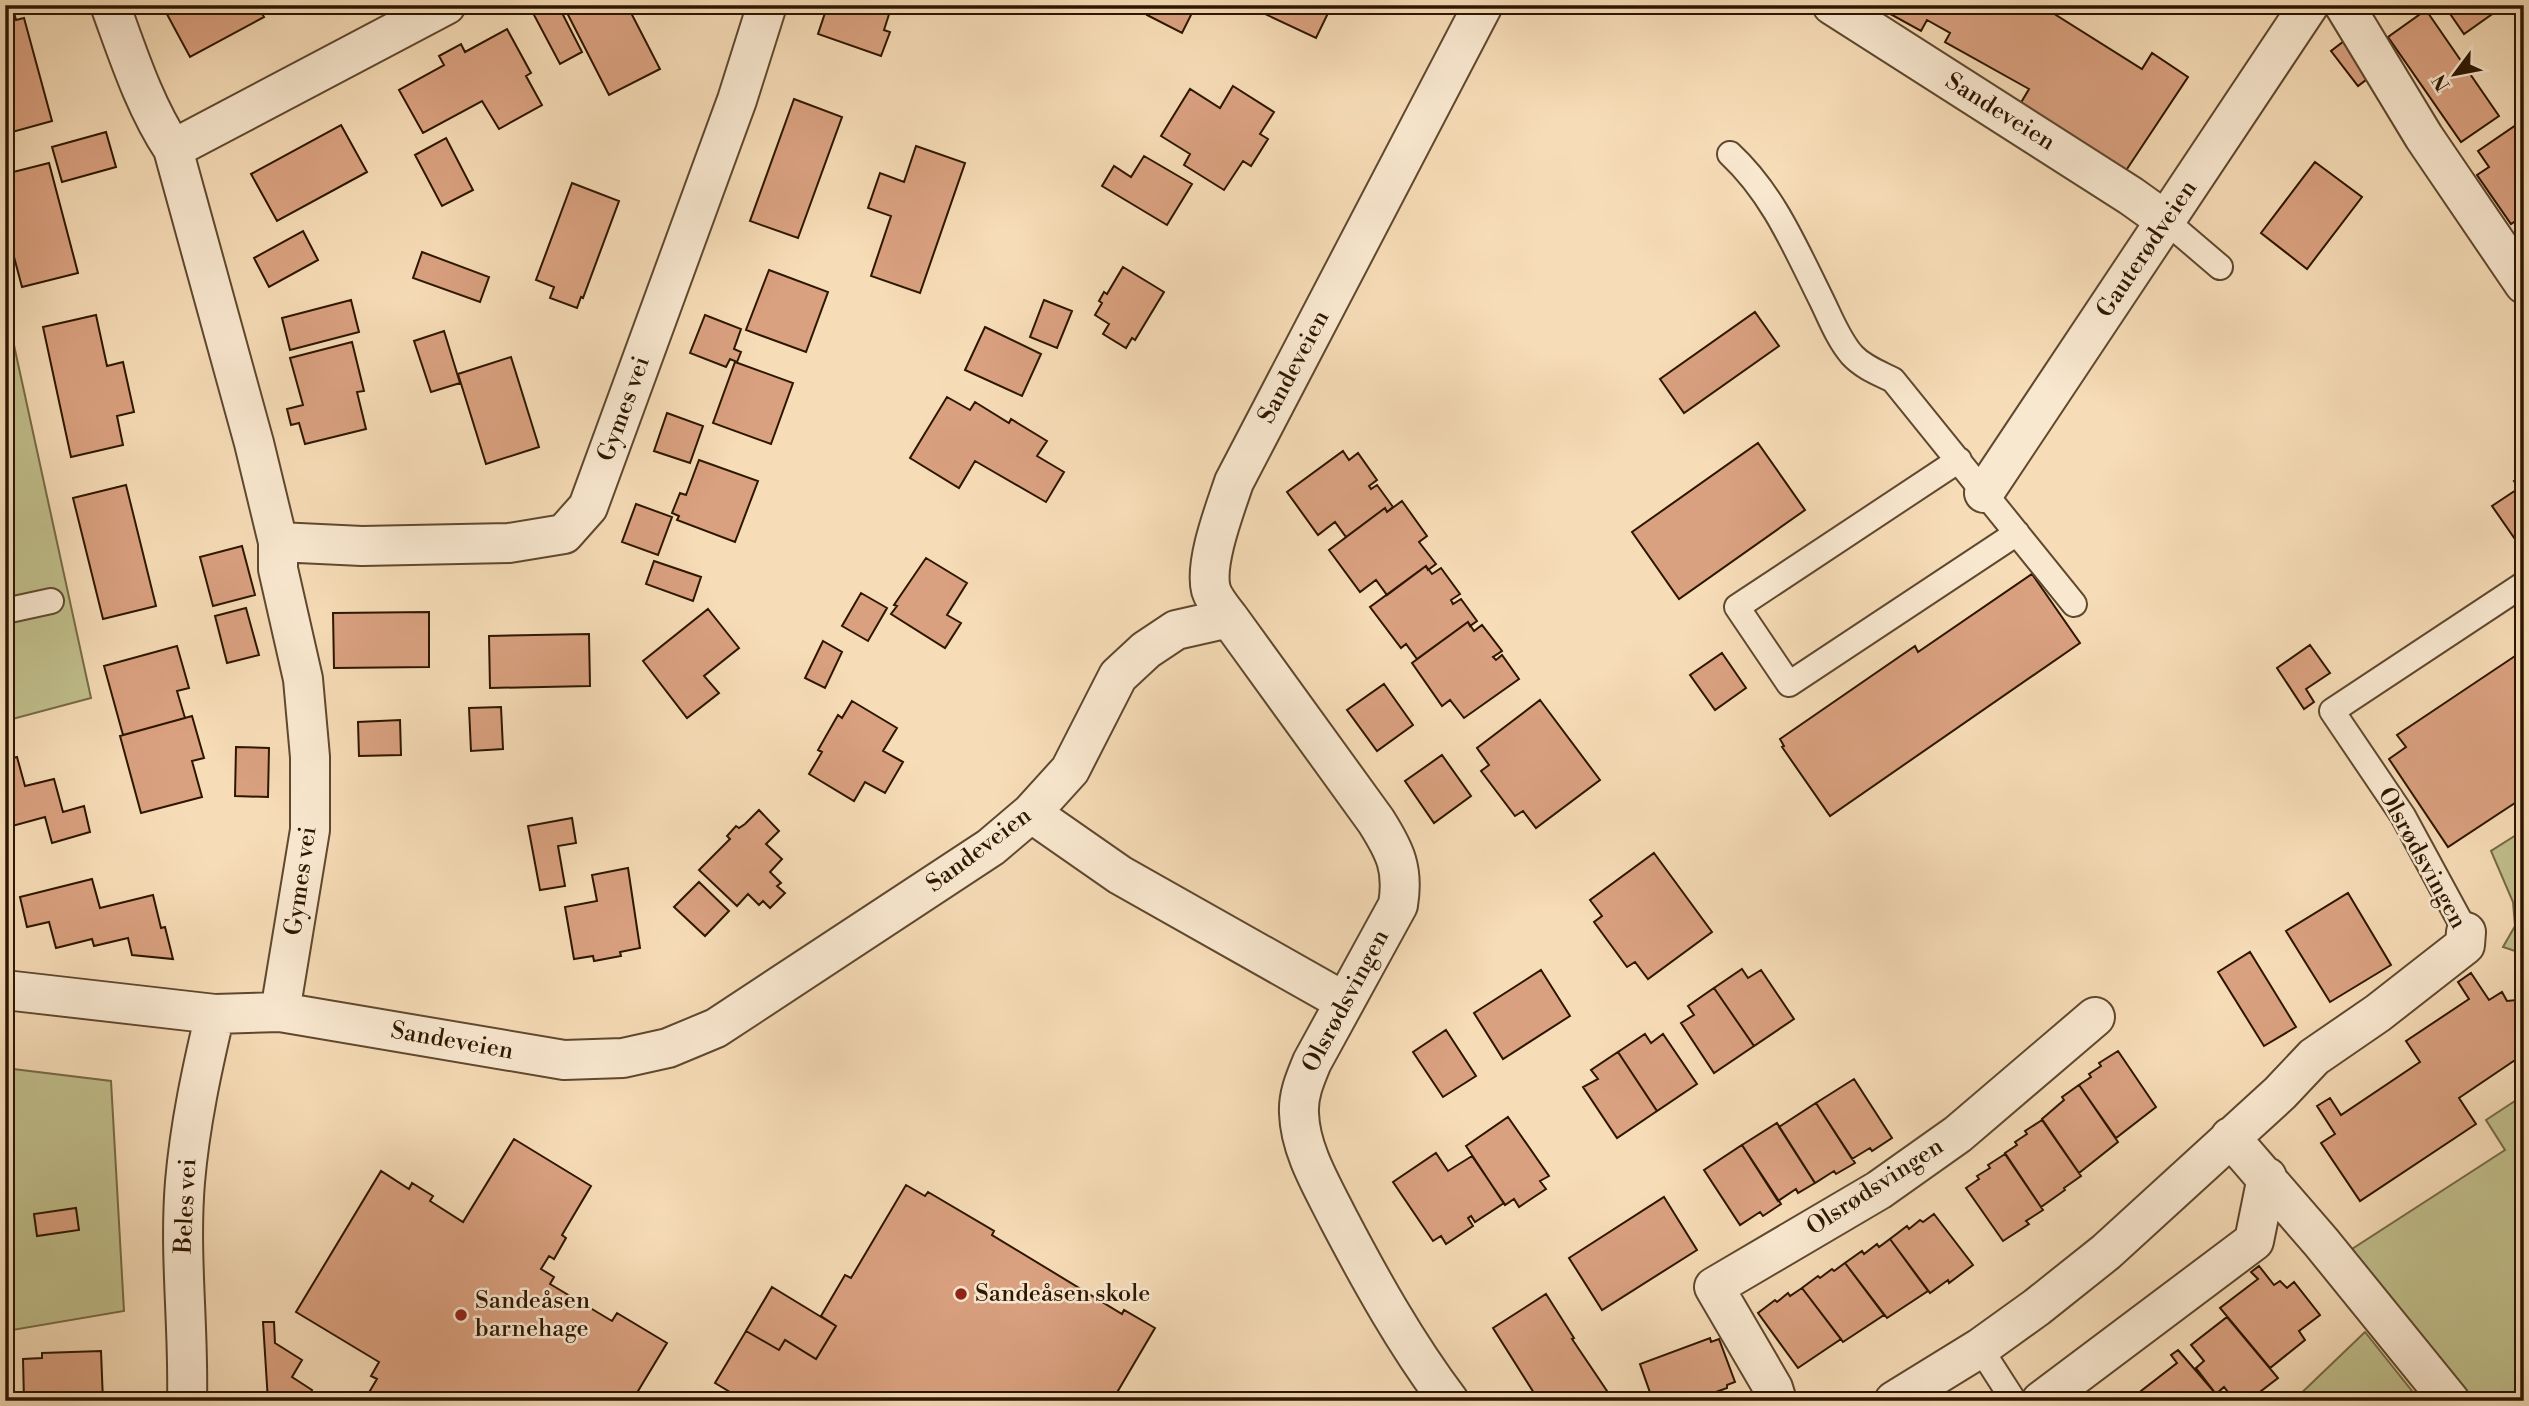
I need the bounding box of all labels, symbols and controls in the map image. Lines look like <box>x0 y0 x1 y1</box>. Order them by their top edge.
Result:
north arrow <box>2420 38 2490 108</box>
street label: Sandeveien <box>1940 66 2060 158</box>
text: N <box>2427 70 2456 95</box>
street label: Gauterødveien <box>2090 175 2204 323</box>
street label: Sandeveien <box>1252 305 1336 429</box>
street label: Gymes vei <box>591 352 657 466</box>
street label: Olsrødsvingen <box>2371 782 2473 934</box>
street label: Sandeveien <box>920 801 1038 899</box>
street label: Gymes vei <box>279 825 323 937</box>
street label: Olsrødsvingen <box>1296 925 1396 1077</box>
street label: Sandeveien <box>388 1015 516 1067</box>
street label: Olsrødsvingen <box>1801 1132 1949 1242</box>
street label: Beles vei <box>168 1158 203 1255</box>
place label: Sandeåsen skole <box>975 1279 1150 1309</box>
place label: Sandeåsen barnehage <box>475 1286 590 1344</box>
marker: Sandeåsen skole <box>953 1286 969 1302</box>
marker: Sandeåsen barnehage <box>453 1307 469 1323</box>

